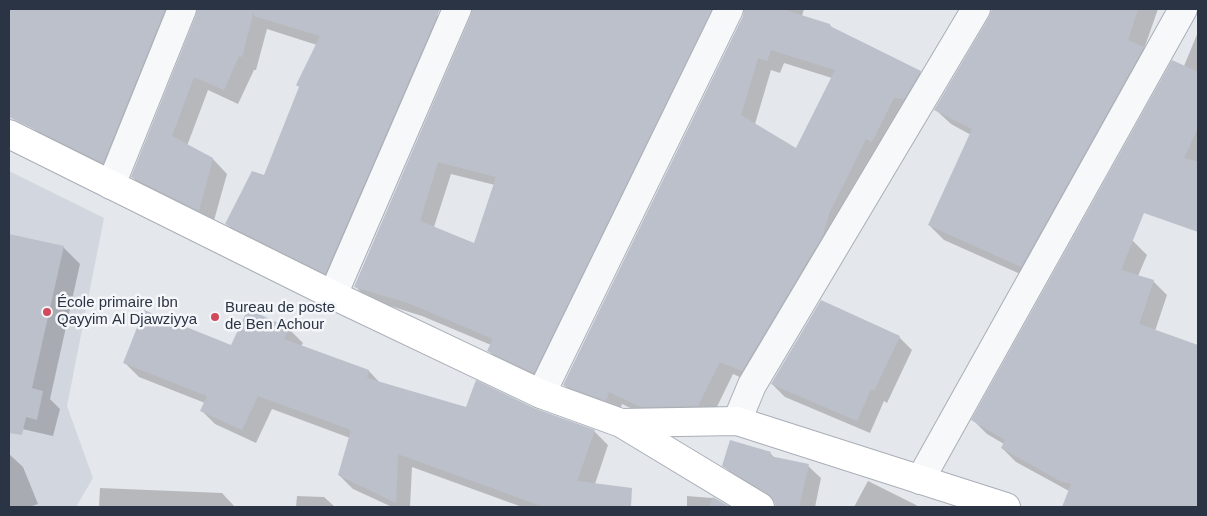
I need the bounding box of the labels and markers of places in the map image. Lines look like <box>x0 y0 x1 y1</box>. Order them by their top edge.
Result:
place label: École primaire Ibn Qayyim Al Djawziyya <box>57 294 197 329</box>
place label: Bureau de poste de Ben Achour <box>225 299 335 334</box>
marker: École primaire Ibn Qayyim Al Djawziyya <box>41 306 53 318</box>
marker: Bureau de poste de Ben Achour <box>209 311 221 323</box>

